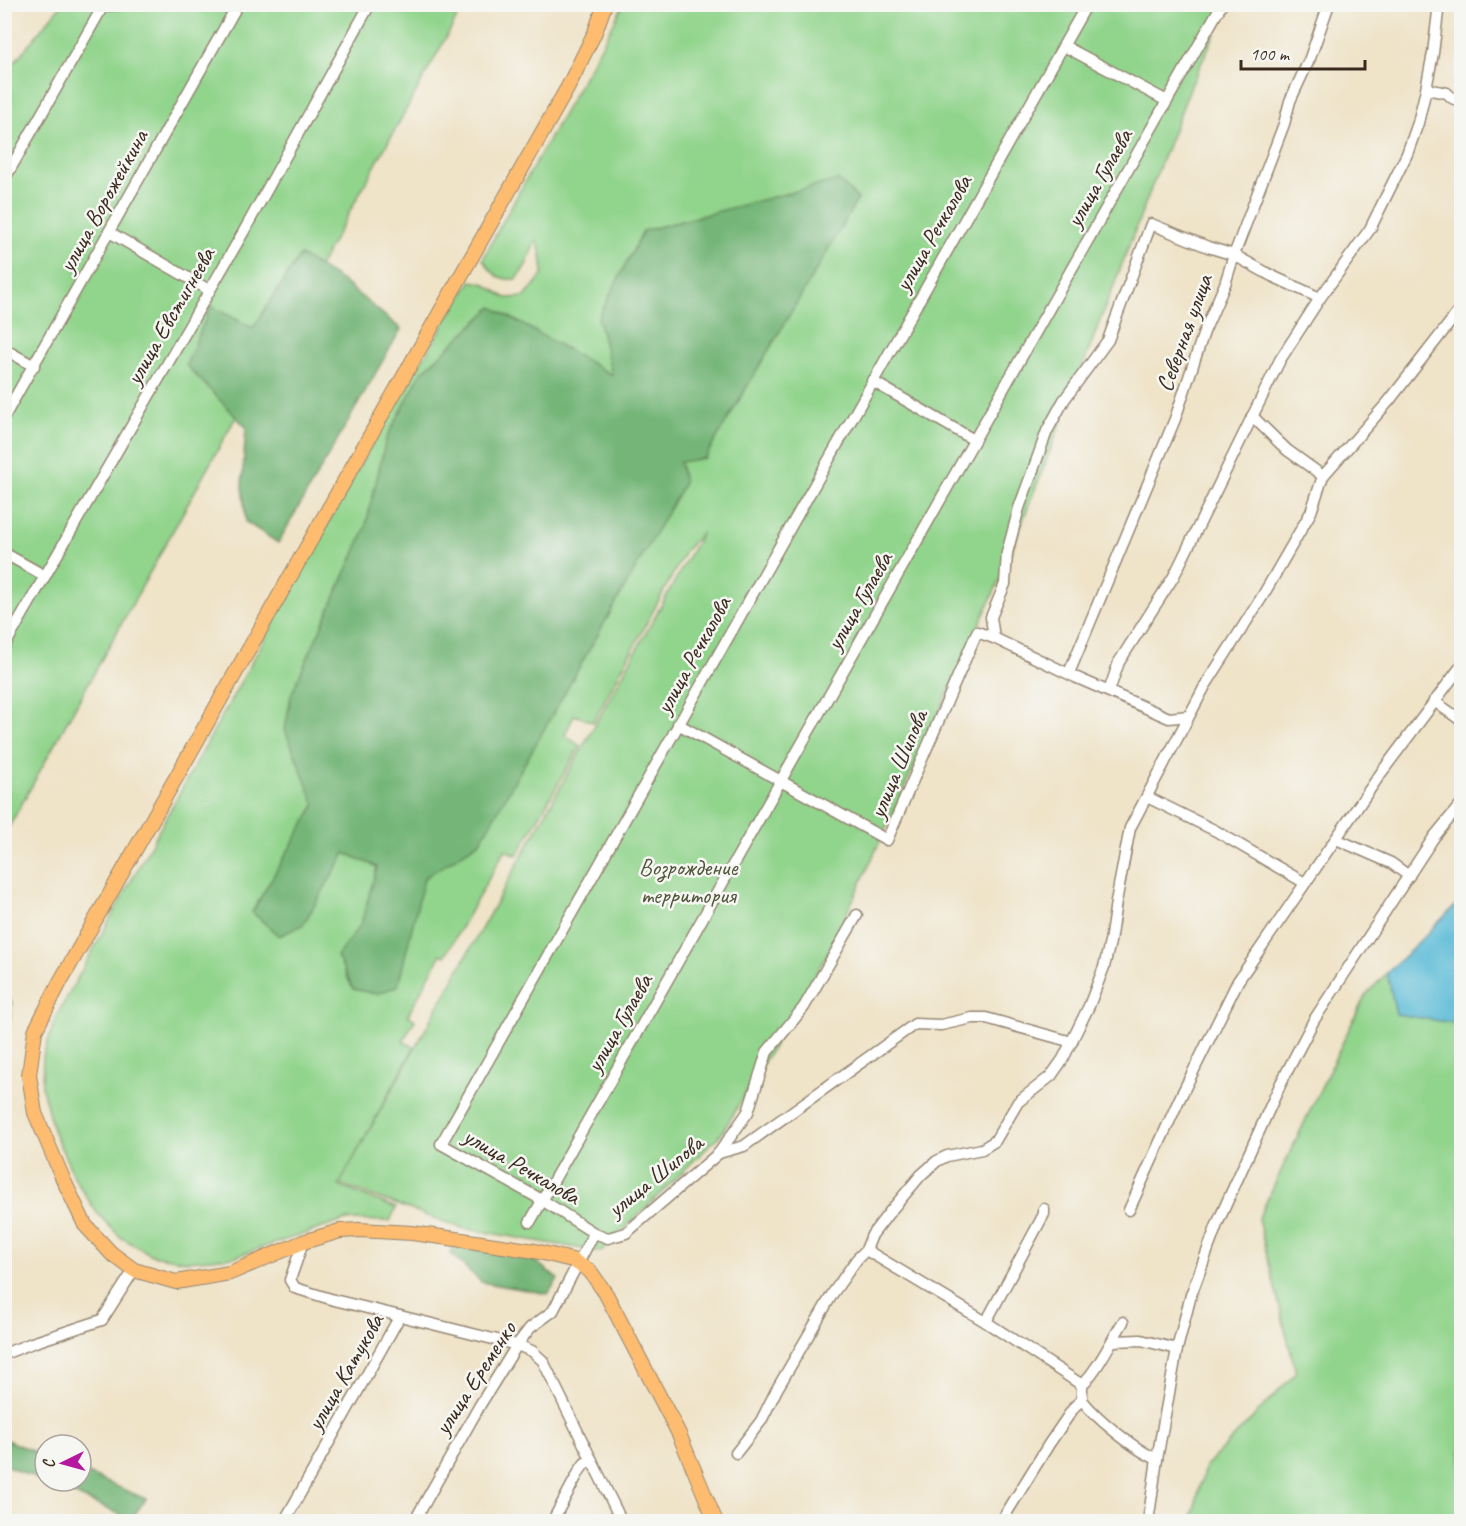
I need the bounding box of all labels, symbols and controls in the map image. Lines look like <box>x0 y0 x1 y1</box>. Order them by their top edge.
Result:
scale bar <box>1241 33 1366 71</box>
text: 100 m <box>1250 43 1291 65</box>
street label: улица Гулаева <box>1058 122 1140 234</box>
street label: улица Ворожейкина <box>51 123 155 279</box>
street label: улица Речкалова <box>887 168 979 298</box>
street label: улица Евстигнеева <box>118 241 222 392</box>
street label: Северная улица <box>1149 269 1220 396</box>
street label: улица Гулаева <box>818 545 900 657</box>
street label: улица Речкалова <box>647 590 738 721</box>
street label: улица Шипова <box>861 703 935 824</box>
park label: Возрождение территория <box>639 852 739 910</box>
street label: улица Гулаева <box>578 967 660 1079</box>
street label: улица Речкалова <box>457 1120 587 1212</box>
street label: улица Шипова <box>599 1127 711 1225</box>
street label: улица Катукова <box>299 1307 391 1437</box>
street label: улица Еременко <box>426 1314 524 1442</box>
north arrow <box>33 1433 93 1493</box>
text: С <box>39 1457 59 1469</box>

